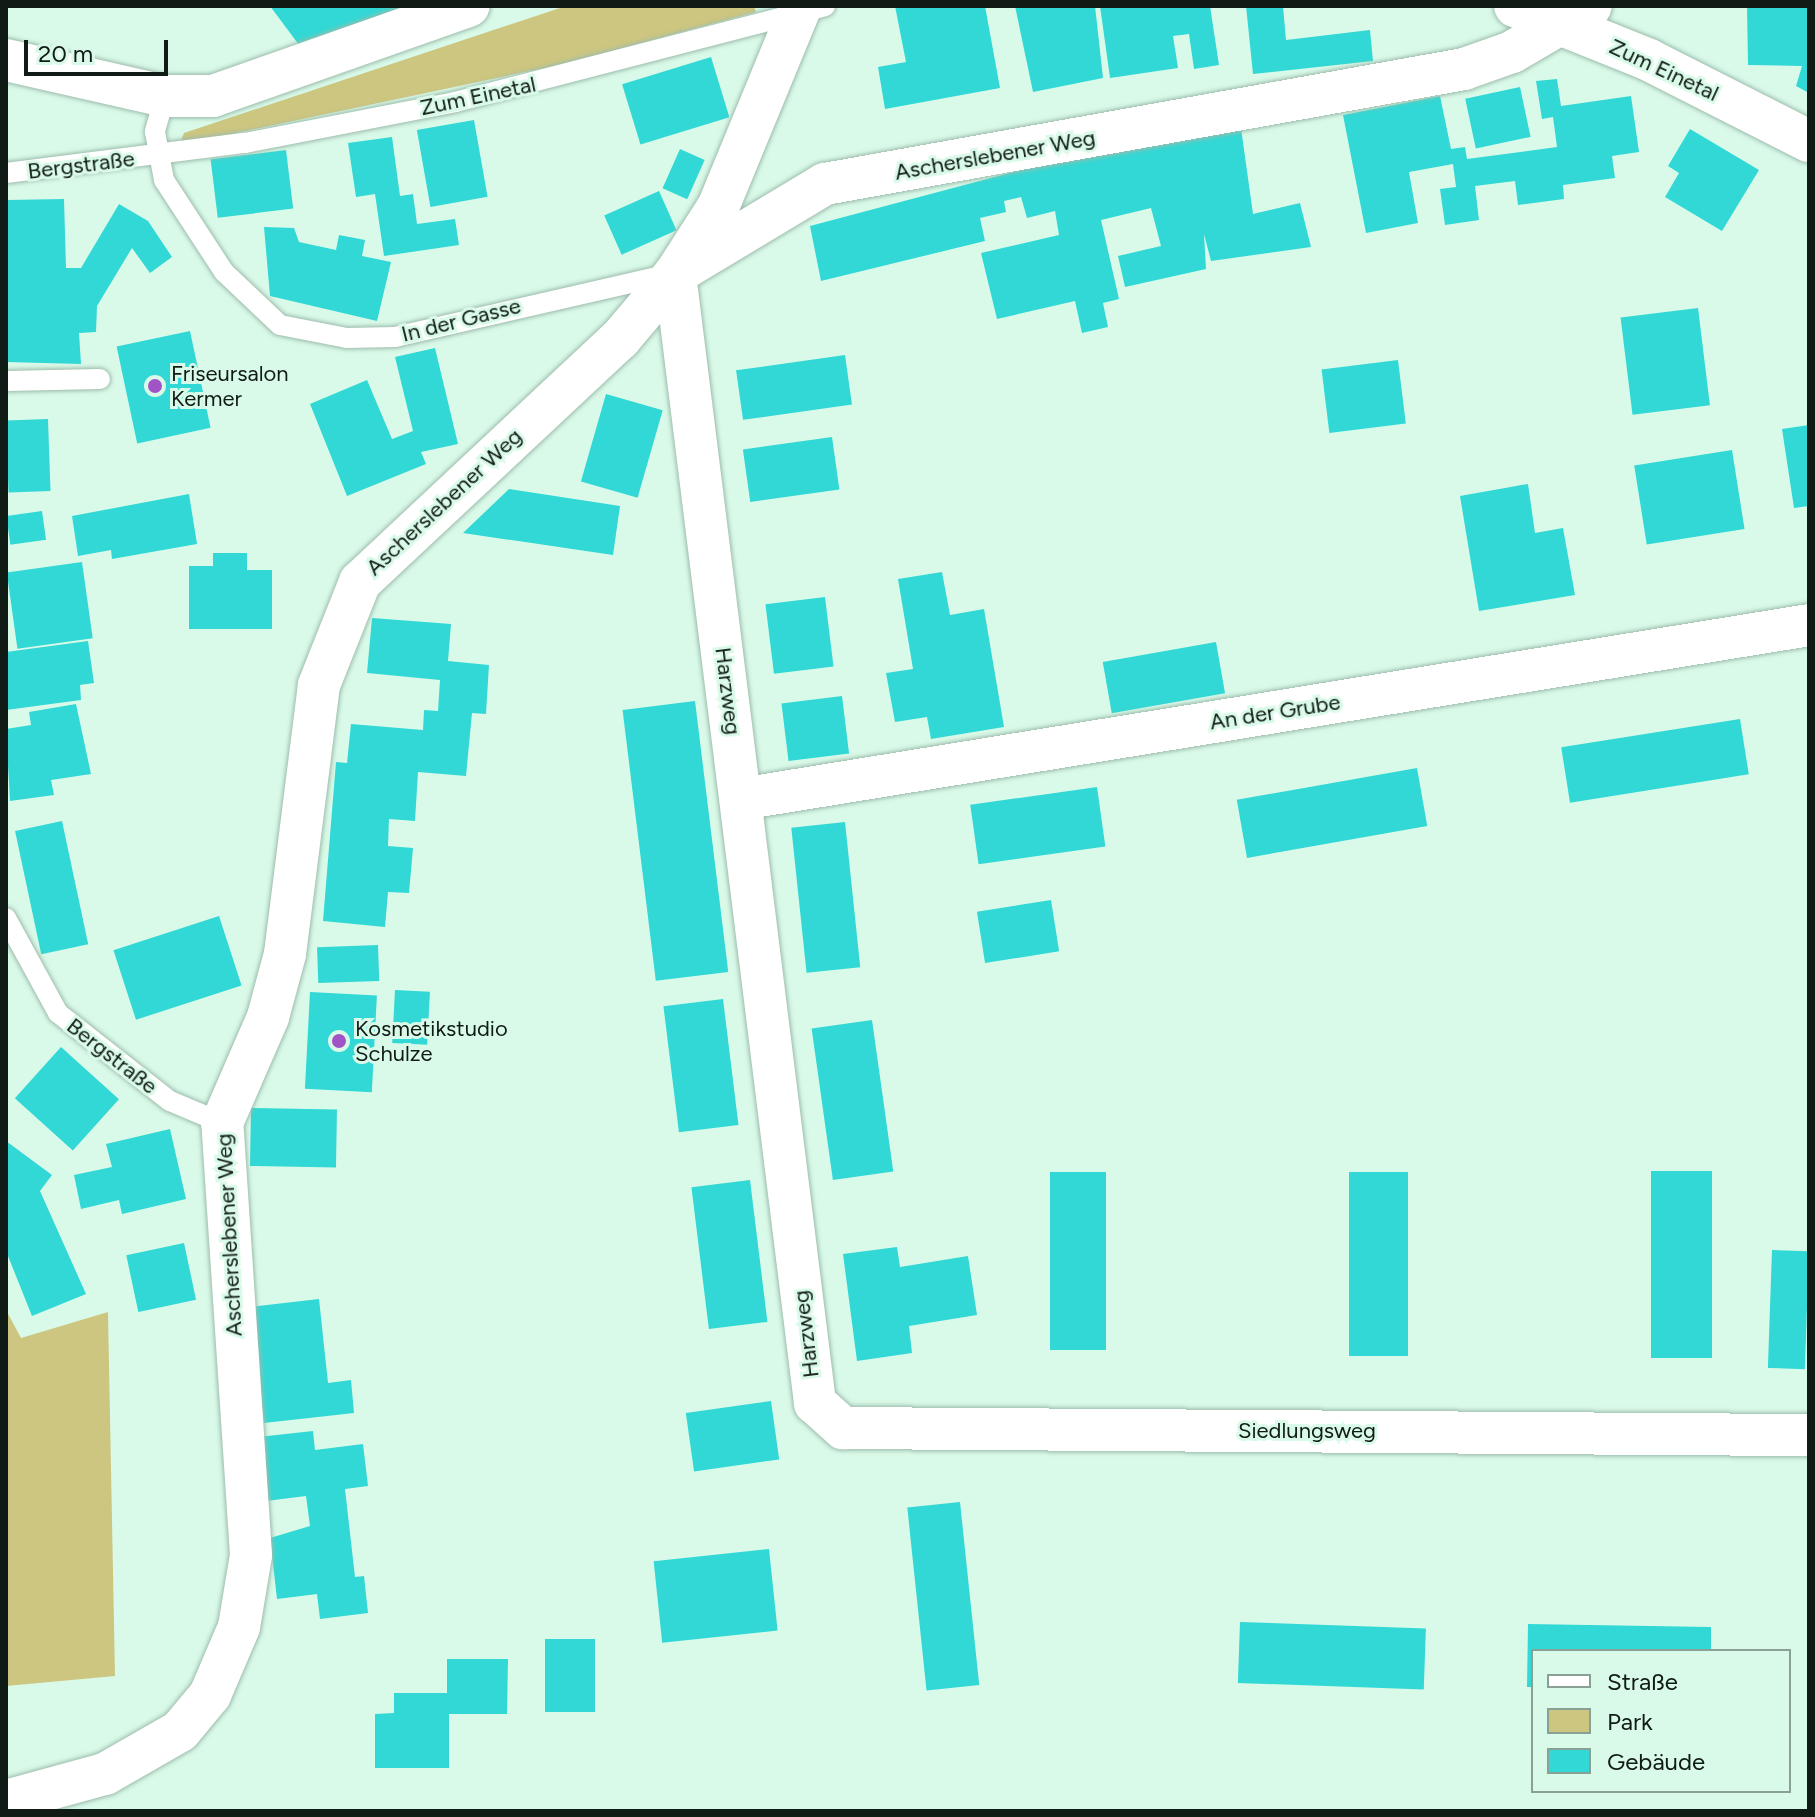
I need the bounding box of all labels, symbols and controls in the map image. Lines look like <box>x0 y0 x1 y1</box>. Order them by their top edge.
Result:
scale bar <box>28 24 172 74</box>
street label: Zum Einetal <box>1605 33 1723 107</box>
text: 20 m <box>38 39 93 68</box>
street label: Zum Einetal <box>418 71 538 121</box>
street label: Ascherslebener Weg <box>893 124 1097 186</box>
street label: Bergstraße <box>26 145 136 185</box>
street label: In der Gasse <box>399 292 523 348</box>
place label: Friseursalon Kermer <box>171 360 289 412</box>
marker: Friseursalon Kermer <box>146 377 164 395</box>
street label: Ascherslebener Weg <box>361 423 527 581</box>
street label: Harzweg <box>710 646 746 736</box>
street label: An der Grube <box>1208 689 1342 735</box>
street label: Bergstraße <box>62 1013 162 1099</box>
place label: Kosmetikstudio Schulze <box>355 1015 508 1066</box>
marker: Kosmetikstudio Schulze <box>330 1032 348 1050</box>
street label: Ascherslebener Weg <box>211 1133 247 1337</box>
street label: Harzweg <box>788 1289 824 1379</box>
street label: Siedlungsweg <box>1238 1418 1376 1444</box>
legend <box>1531 1649 1791 1793</box>
text: Straße <box>1607 1667 1678 1696</box>
text: Park <box>1607 1707 1653 1736</box>
text: Gebäude <box>1607 1747 1705 1776</box>

